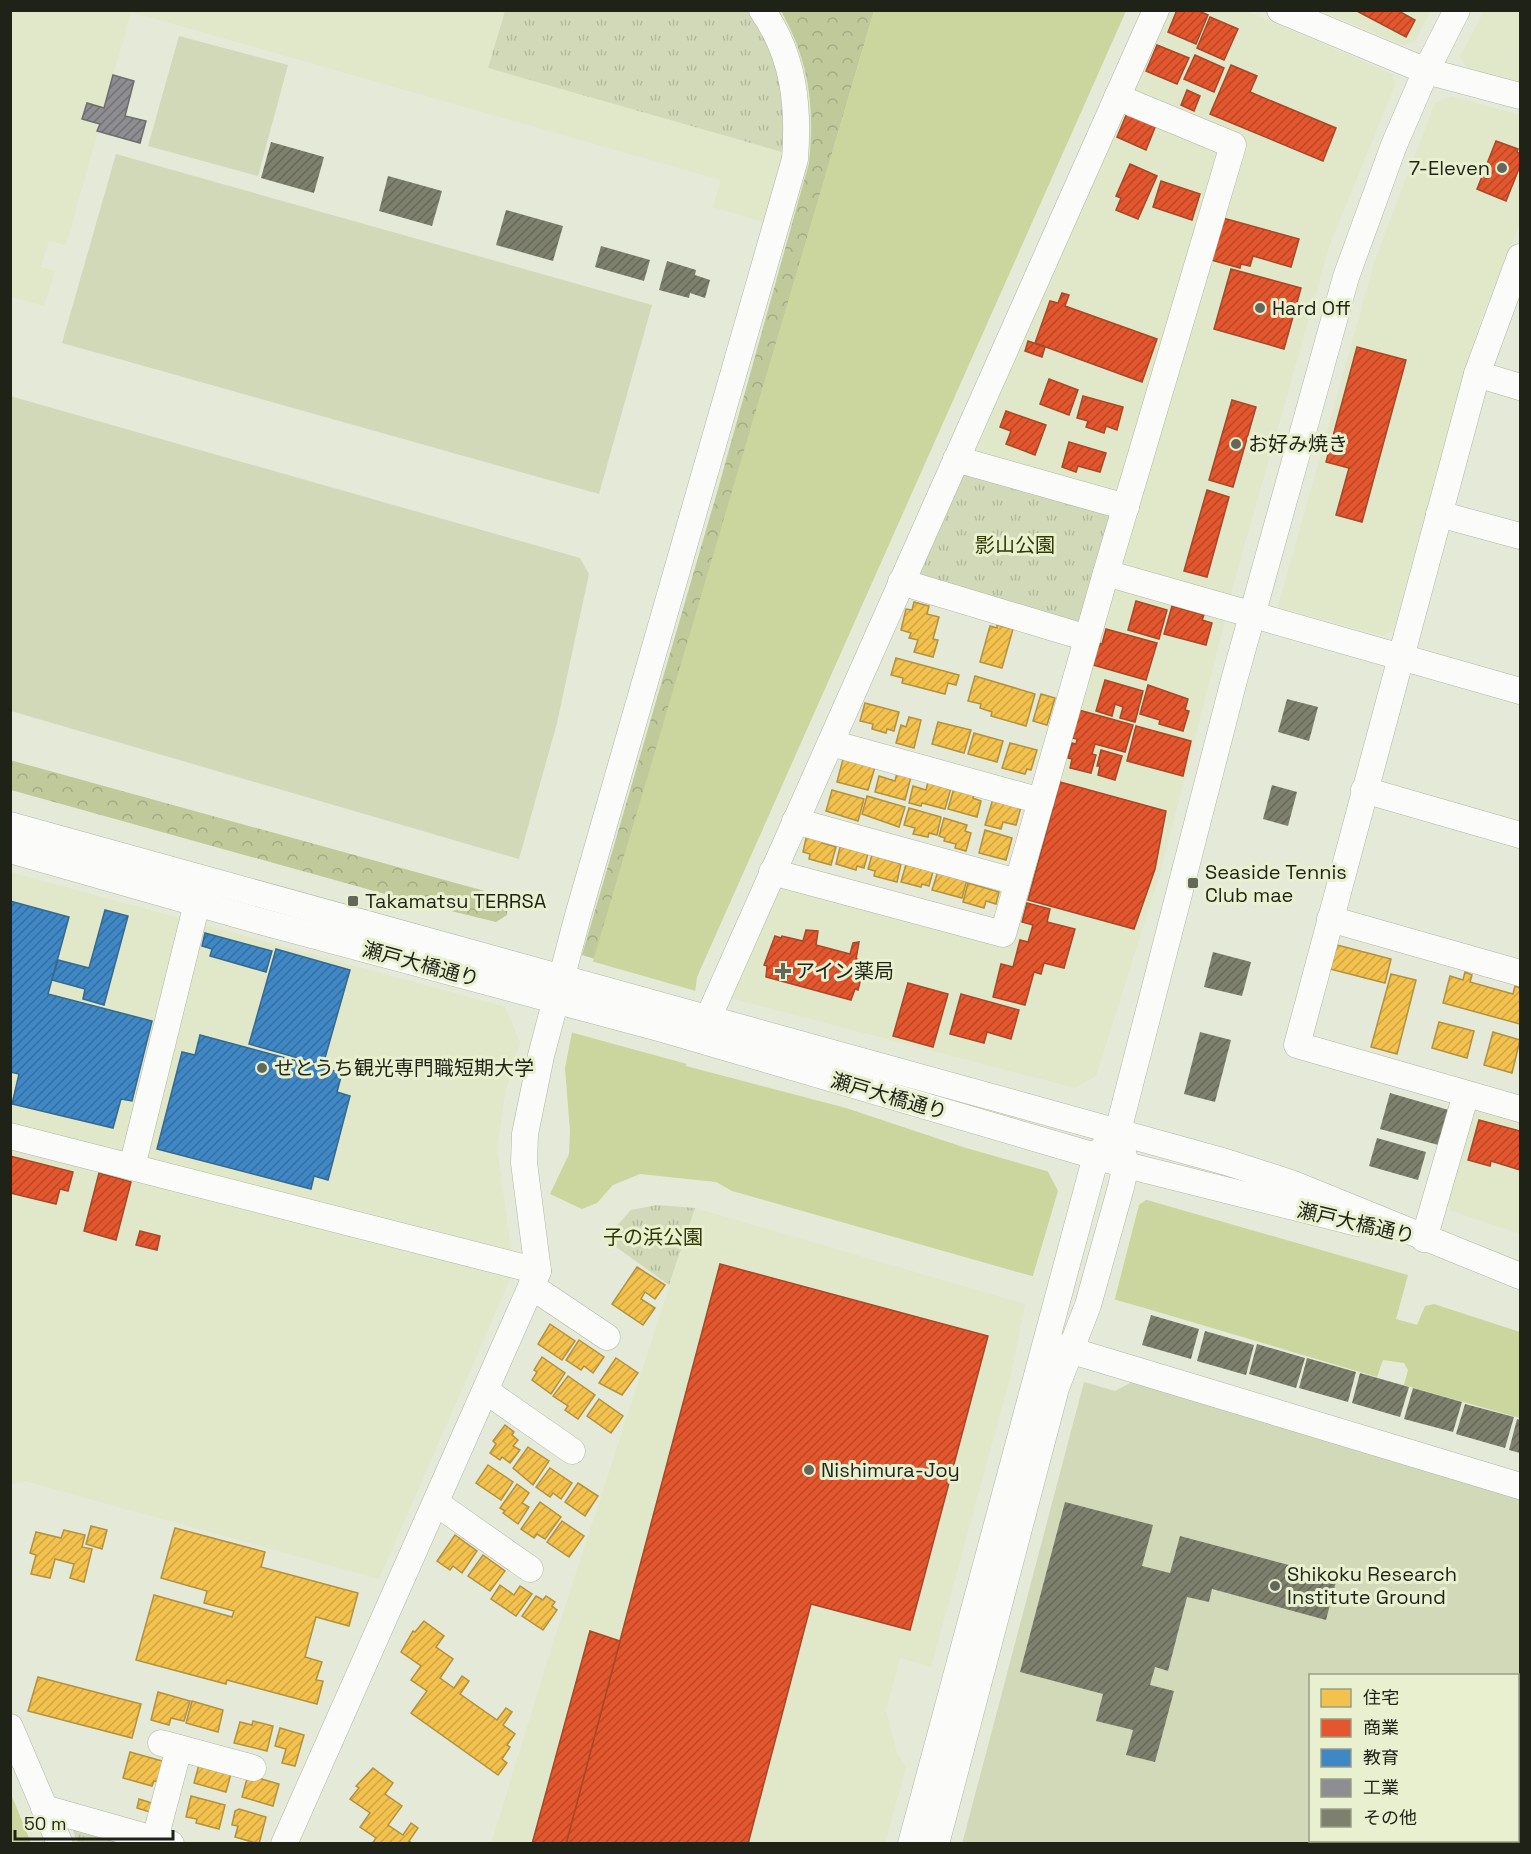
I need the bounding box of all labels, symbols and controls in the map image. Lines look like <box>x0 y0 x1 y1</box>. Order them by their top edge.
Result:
place label: 7-Eleven <box>1409 155 1490 181</box>
marker: 7-Eleven <box>1495 161 1509 175</box>
place label: Hard Off <box>1272 295 1350 321</box>
marker: Hard Off <box>1253 301 1267 315</box>
place label: お好み焼き <box>1248 431 1348 457</box>
marker: お好み焼き <box>1229 437 1243 451</box>
park label: 影山公園 <box>975 532 1055 558</box>
place label: Seaside Tennis Club mae <box>1205 859 1347 908</box>
marker: Seaside Tennis Club mae <box>1186 876 1200 890</box>
place label: Takamatsu TERRSA <box>365 888 547 914</box>
marker: Takamatsu TERRSA <box>346 894 360 908</box>
street label: 瀬戸大橋通り <box>360 936 482 992</box>
place label: アイン薬局 <box>795 958 894 984</box>
marker: アイン薬局 <box>776 964 790 978</box>
place label: せとうち観光専門職短期大学 <box>274 1055 534 1081</box>
marker: せとうち観光専門職短期大学 <box>255 1061 269 1075</box>
street label: 瀬戸大橋通り <box>828 1067 950 1125</box>
street label: 瀬戸大橋通り <box>1295 1197 1417 1249</box>
park label: 子の浜公園 <box>603 1224 703 1250</box>
place label: Nishimura-Joy <box>821 1457 960 1483</box>
marker: Nishimura-Joy <box>802 1463 816 1477</box>
place label: Shikoku Research Institute Ground <box>1287 1561 1457 1610</box>
marker: Shikoku Research Institute Ground <box>1268 1579 1282 1593</box>
legend <box>1309 1674 1519 1842</box>
text: 住宅 <box>1363 1686 1399 1709</box>
text: 商業 <box>1363 1716 1399 1739</box>
text: 教育 <box>1363 1746 1399 1769</box>
text: 工業 <box>1363 1776 1399 1799</box>
scale bar <box>15 1803 172 1841</box>
text: その他 <box>1363 1806 1417 1829</box>
text: 50 m <box>24 1812 66 1835</box>

